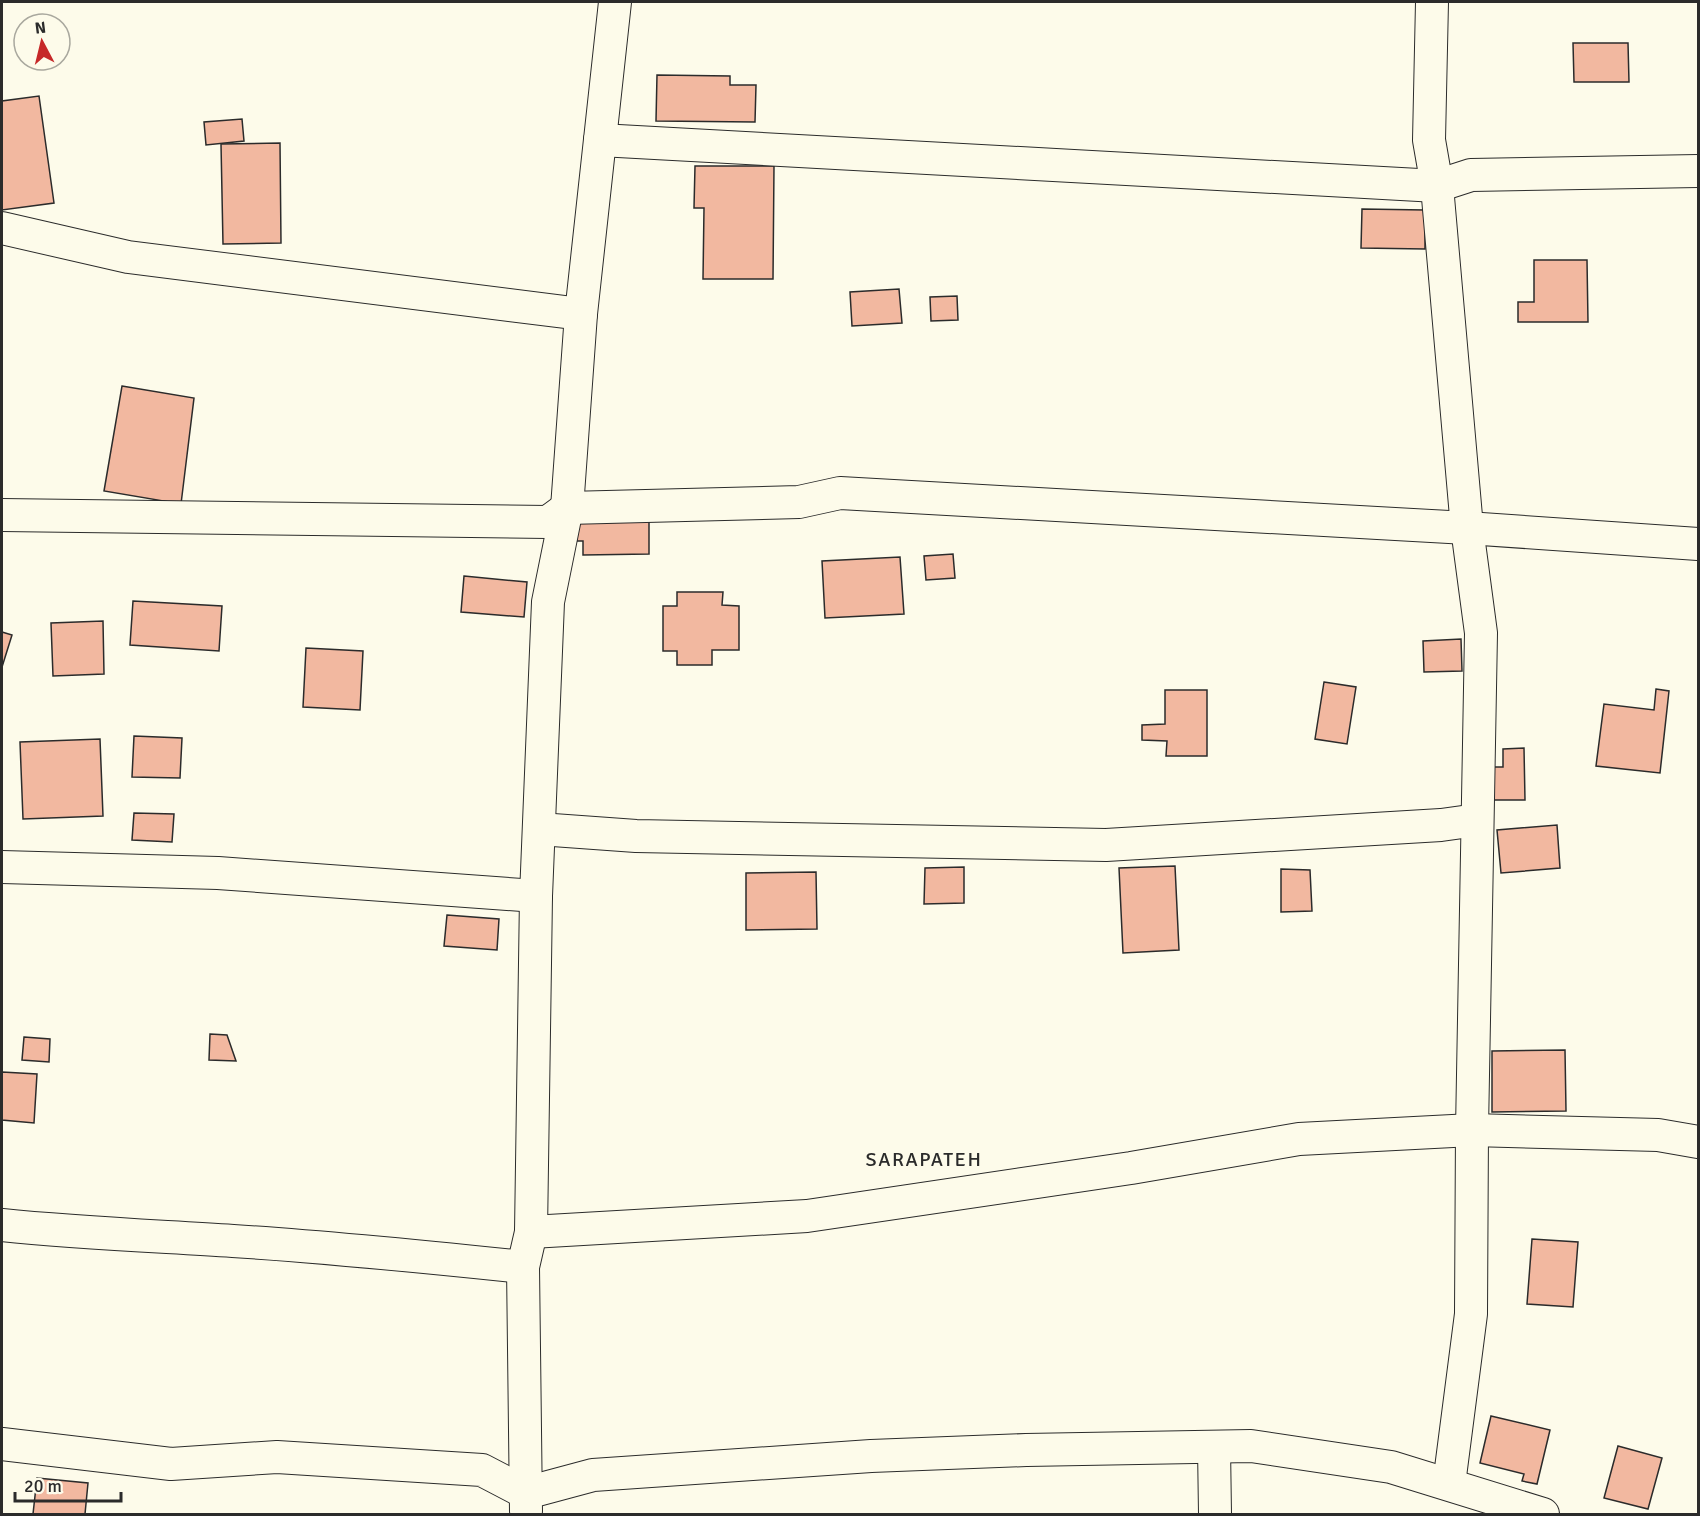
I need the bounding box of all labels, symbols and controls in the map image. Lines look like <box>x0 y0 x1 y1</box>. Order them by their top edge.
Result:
north arrow <box>12 12 72 72</box>
text: N <box>34 18 47 39</box>
district label: SARAPATEH <box>866 1147 982 1172</box>
scale bar <box>15 1465 122 1503</box>
text: 20 m <box>24 1475 62 1497</box>

